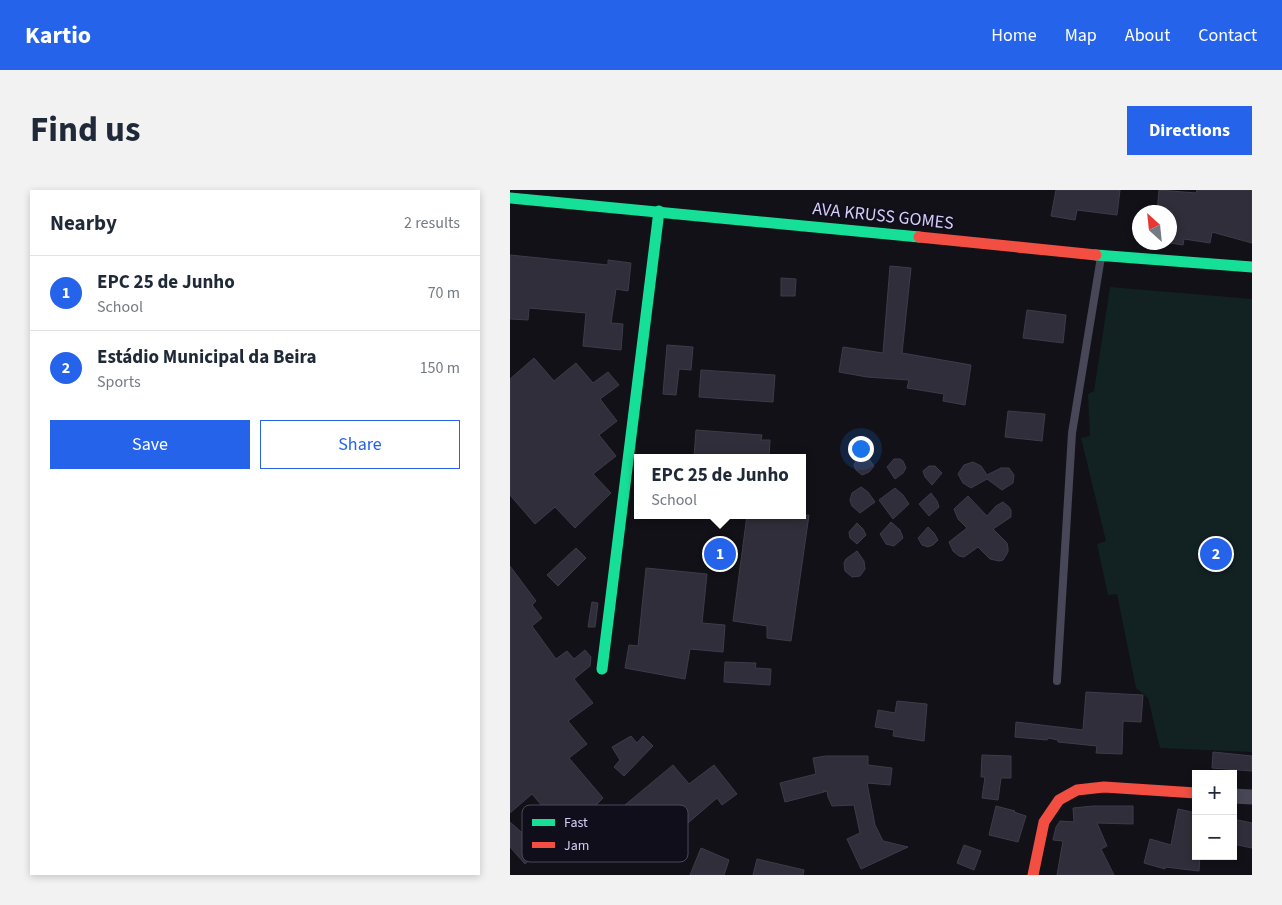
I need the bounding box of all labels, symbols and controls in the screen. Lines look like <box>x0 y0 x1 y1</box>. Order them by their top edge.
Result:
text: Kartio <box>25 18 91 53</box>
text: Home <box>991 23 1037 48</box>
text: Map <box>1065 23 1097 48</box>
text: About <box>1125 23 1170 48</box>
text: Contact <box>1198 23 1257 48</box>
text: Find us <box>30 105 140 155</box>
button: Directions <box>1127 106 1252 155</box>
street label: AVA KRUSS GOMES <box>811 196 955 236</box>
north arrow <box>1132 205 1177 250</box>
text: Nearby <box>50 208 117 238</box>
text: 2 results <box>404 212 460 234</box>
text: EPC 25 de Junho <box>97 269 235 296</box>
text: 1 <box>62 282 70 304</box>
text: 70 m <box>428 282 460 304</box>
text: School <box>97 296 143 318</box>
text: Estádio Municipal da Beira <box>97 344 317 371</box>
text: 2 <box>62 357 70 379</box>
text: 150 m <box>420 357 460 379</box>
text: Sports <box>97 371 141 393</box>
button: Save <box>50 420 250 469</box>
button: Share <box>260 420 460 469</box>
your location <box>848 436 874 462</box>
popup <box>634 454 806 519</box>
text: EPC 25 de Junho <box>651 462 789 489</box>
text: School <box>651 489 697 511</box>
pin: 1 <box>704 535 736 573</box>
pin: 2 <box>1200 535 1232 573</box>
map controls <box>1192 770 1237 860</box>
button: + <box>1192 770 1237 815</box>
legend <box>522 805 688 862</box>
text: Fast <box>564 813 588 833</box>
button: − <box>1192 815 1237 860</box>
text: Jam <box>564 836 589 856</box>

